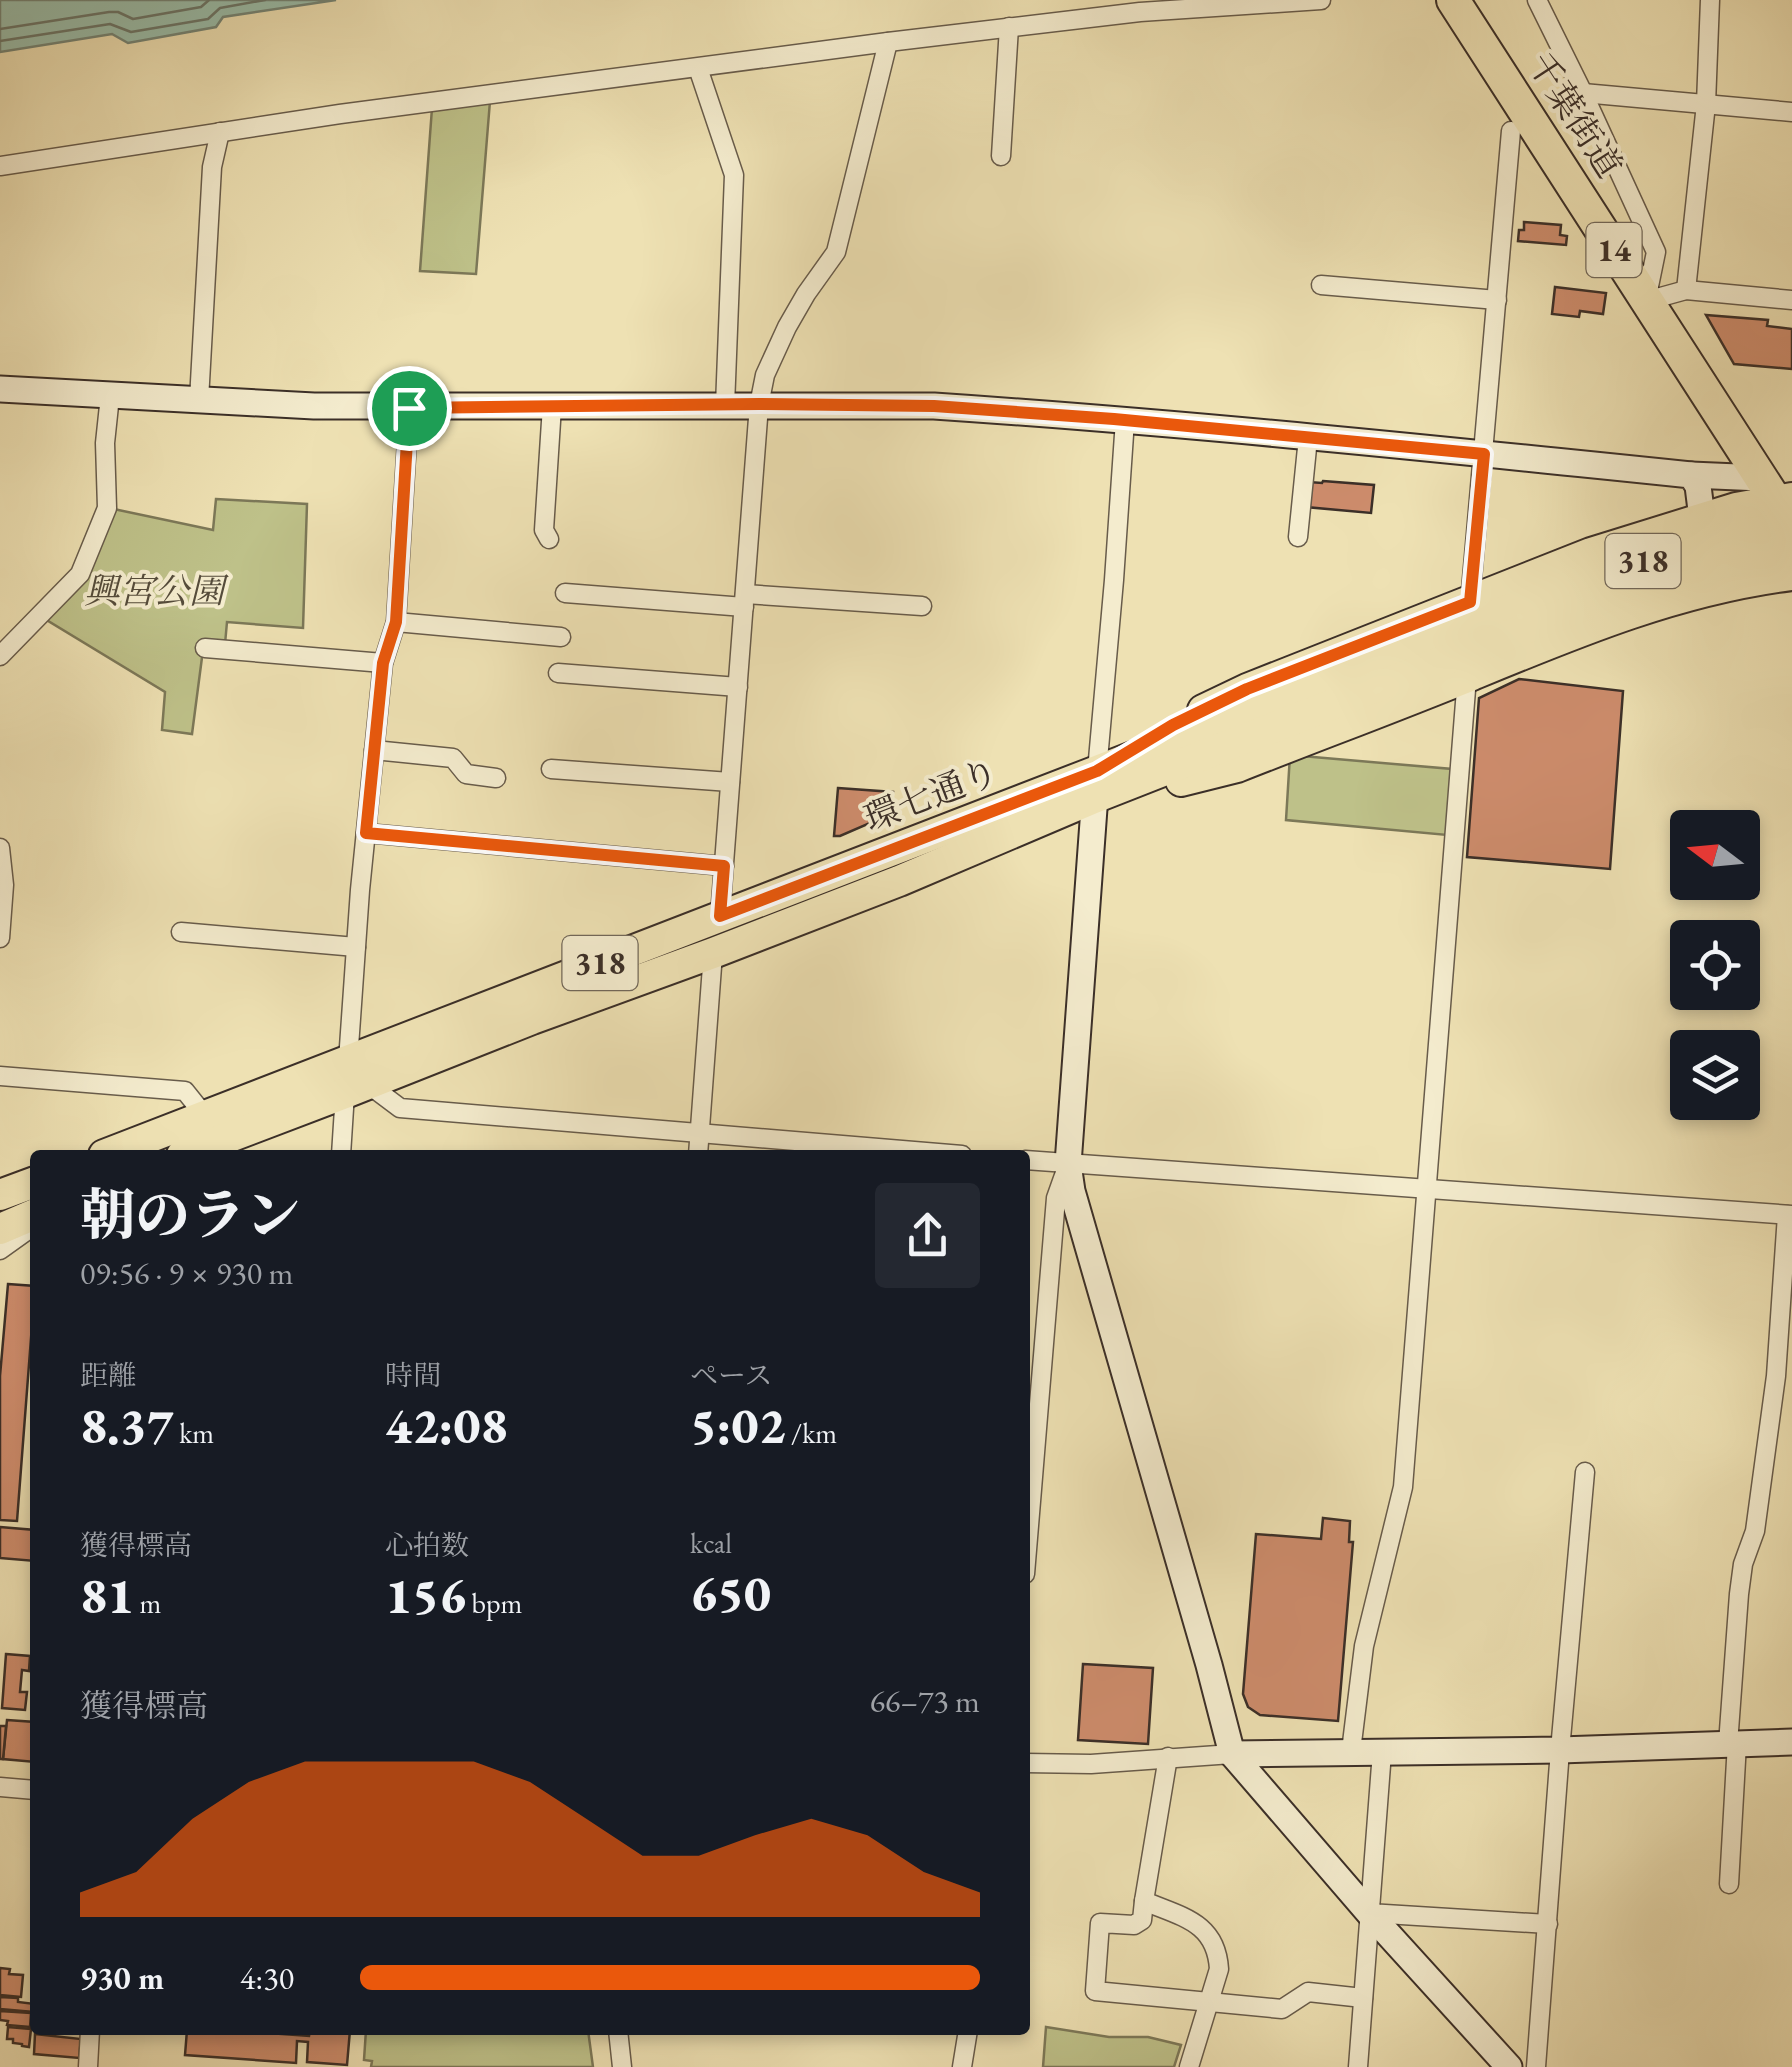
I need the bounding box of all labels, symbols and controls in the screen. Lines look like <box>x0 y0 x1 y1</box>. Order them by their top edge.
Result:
street label: 千葉街道 <box>1518 44 1632 186</box>
road number: 14 <box>1586 223 1642 277</box>
pin <box>367 366 452 451</box>
icon: arrive <box>382 381 437 436</box>
road number: 318 <box>1606 534 1680 588</box>
park label: 興宮公園 <box>84 568 229 613</box>
street label: 環七通り <box>857 748 1004 841</box>
north arrow <box>1670 810 1760 900</box>
map controls <box>1670 810 1760 1120</box>
button: locate <box>1670 920 1760 1010</box>
road number: 318 <box>562 936 638 990</box>
button: layers <box>1670 1030 1760 1120</box>
text: 朝のラン <box>80 1179 300 1250</box>
button: share <box>875 1183 980 1288</box>
text: 09:56 · 9 × 930 m <box>80 1252 293 1294</box>
text: 距離 <box>80 1357 136 1393</box>
text: 時間 <box>385 1357 441 1393</box>
text: ペース <box>690 1357 773 1393</box>
text: 8.37 <box>80 1393 174 1458</box>
text: 42:08 <box>385 1393 507 1458</box>
text: 5:02 <box>690 1393 785 1458</box>
text: km <box>174 1415 214 1451</box>
text: /km <box>785 1415 837 1451</box>
text: kcal <box>690 1525 732 1561</box>
text: 獲得標高 <box>80 1527 192 1563</box>
text: 心拍数 <box>385 1527 469 1563</box>
text: 650 <box>690 1561 771 1626</box>
text: 81 <box>80 1563 134 1628</box>
text: 156 <box>385 1563 466 1628</box>
text: m <box>134 1585 161 1621</box>
text: bpm <box>466 1585 522 1621</box>
text: 66–73 m <box>870 1680 980 1722</box>
text: 獲得標高 <box>80 1685 208 1727</box>
text: 930 m <box>80 1957 164 1999</box>
text: 4:30 <box>240 1957 294 1999</box>

